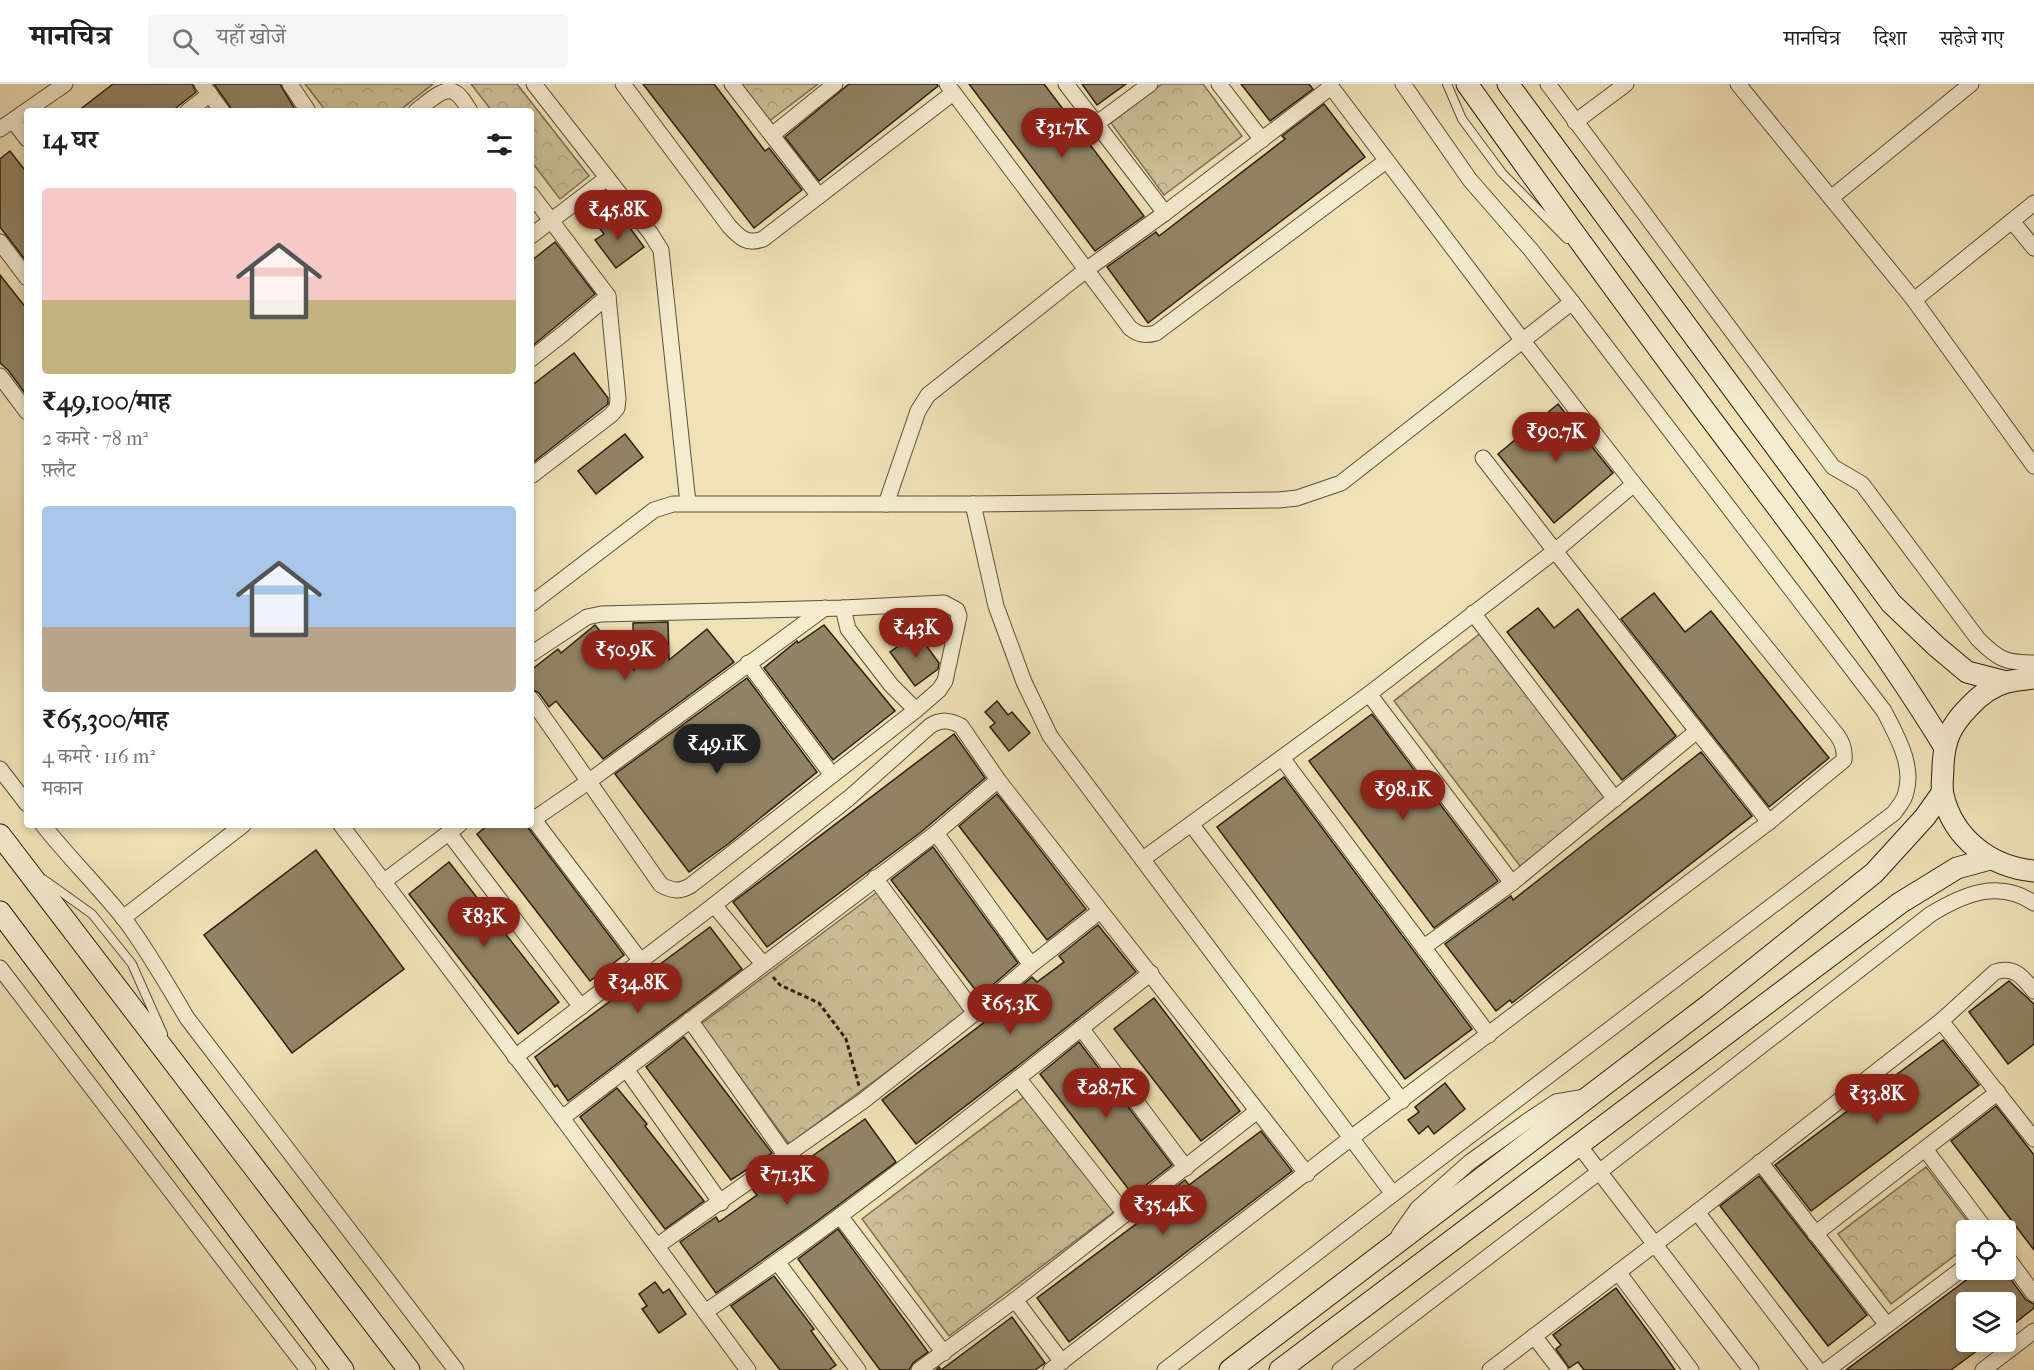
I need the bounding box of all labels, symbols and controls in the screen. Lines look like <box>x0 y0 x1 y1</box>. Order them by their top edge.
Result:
search box <box>148 14 568 68</box>
text: मानचित्र <box>30 19 112 52</box>
text: यहाँ खोजें <box>217 24 286 50</box>
icon: search <box>169 25 202 58</box>
text: मानचित्र <box>1783 26 1840 50</box>
text: दिशा <box>1873 26 1907 50</box>
text: सहेजे गए <box>1940 26 2004 50</box>
pin: ₹31.7K <box>1013 108 1111 159</box>
text: ₹31.7K <box>1035 116 1089 139</box>
text: 14 घर <box>42 124 98 155</box>
icon: filters <box>483 128 516 161</box>
pin: ₹45.8K <box>569 190 667 241</box>
text: ₹45.8K <box>588 198 648 221</box>
icon: home <box>225 227 333 335</box>
text: ₹49,100/माह <box>42 386 170 417</box>
pin: ₹90.7K <box>1507 412 1605 463</box>
text: ₹90.7K <box>1526 420 1586 443</box>
text: 2 कमरे · 78 m² <box>42 427 148 450</box>
text: फ़्लैट <box>42 459 75 482</box>
icon: home <box>225 545 333 653</box>
pin: ₹43K <box>880 608 952 659</box>
text: ₹43K <box>893 616 939 639</box>
pin: ₹50.9K <box>576 630 674 681</box>
text: ₹50.9K <box>595 638 655 661</box>
text: ₹65,300/माह <box>42 704 168 735</box>
pin: ₹49.1K <box>668 724 766 775</box>
text: ₹49.1K <box>687 732 747 755</box>
text: 4 कमरे · 116 m² <box>42 745 155 768</box>
pin: ₹98.1K <box>1354 770 1452 821</box>
text: मकान <box>42 777 83 800</box>
text: ₹98.1K <box>1374 778 1432 801</box>
pin: ₹83K <box>448 897 520 948</box>
text: ₹83K <box>462 905 506 928</box>
pin: ₹34.8K <box>589 963 687 1014</box>
text: ₹34.8K <box>608 971 668 994</box>
pin: ₹65.3K <box>961 984 1059 1035</box>
text: ₹65.3K <box>981 992 1039 1015</box>
pin: ₹28.7K <box>1057 1068 1155 1119</box>
pin: ₹33.8K <box>1828 1074 1926 1125</box>
text: ₹28.7K <box>1077 1076 1135 1099</box>
text: ₹33.8K <box>1849 1082 1905 1105</box>
pin: ₹71.3K <box>738 1155 836 1206</box>
text: ₹71.3K <box>760 1163 814 1186</box>
pin: ₹35.4K <box>1114 1185 1212 1236</box>
text: ₹35.4K <box>1134 1193 1192 1216</box>
map controls <box>1956 1220 2016 1352</box>
button: locate <box>1956 1220 2016 1280</box>
button: layers <box>1956 1292 2016 1352</box>

